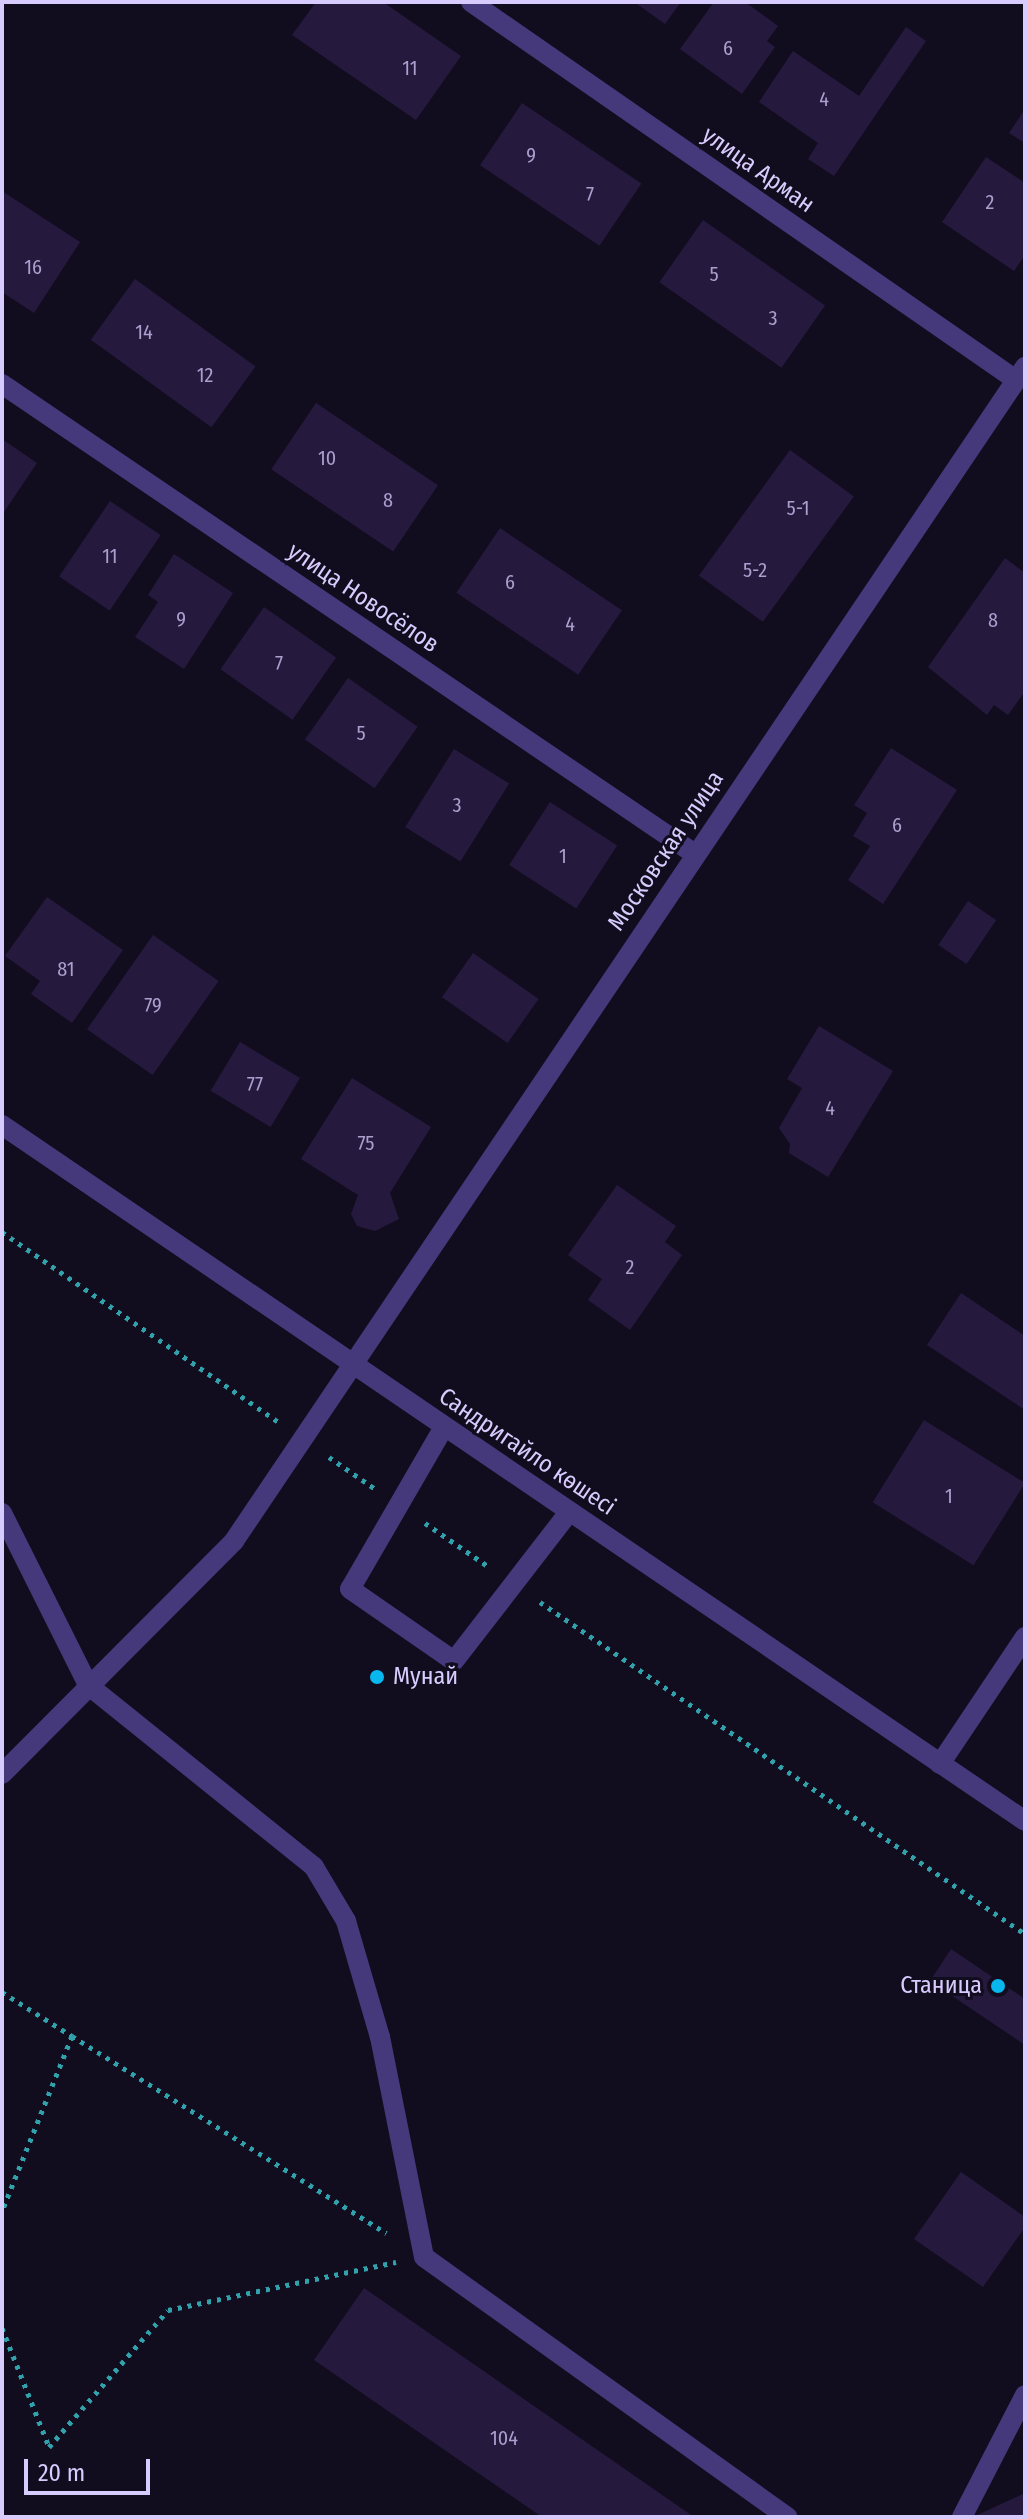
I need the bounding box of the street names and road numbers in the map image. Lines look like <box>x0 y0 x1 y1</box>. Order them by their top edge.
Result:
street label: улица Арман <box>696 121 820 219</box>
street label: улица Новосёлов <box>282 537 444 659</box>
street label: Московская улица <box>602 766 730 936</box>
street label: Сандригайло көшесі <box>433 1382 621 1522</box>

